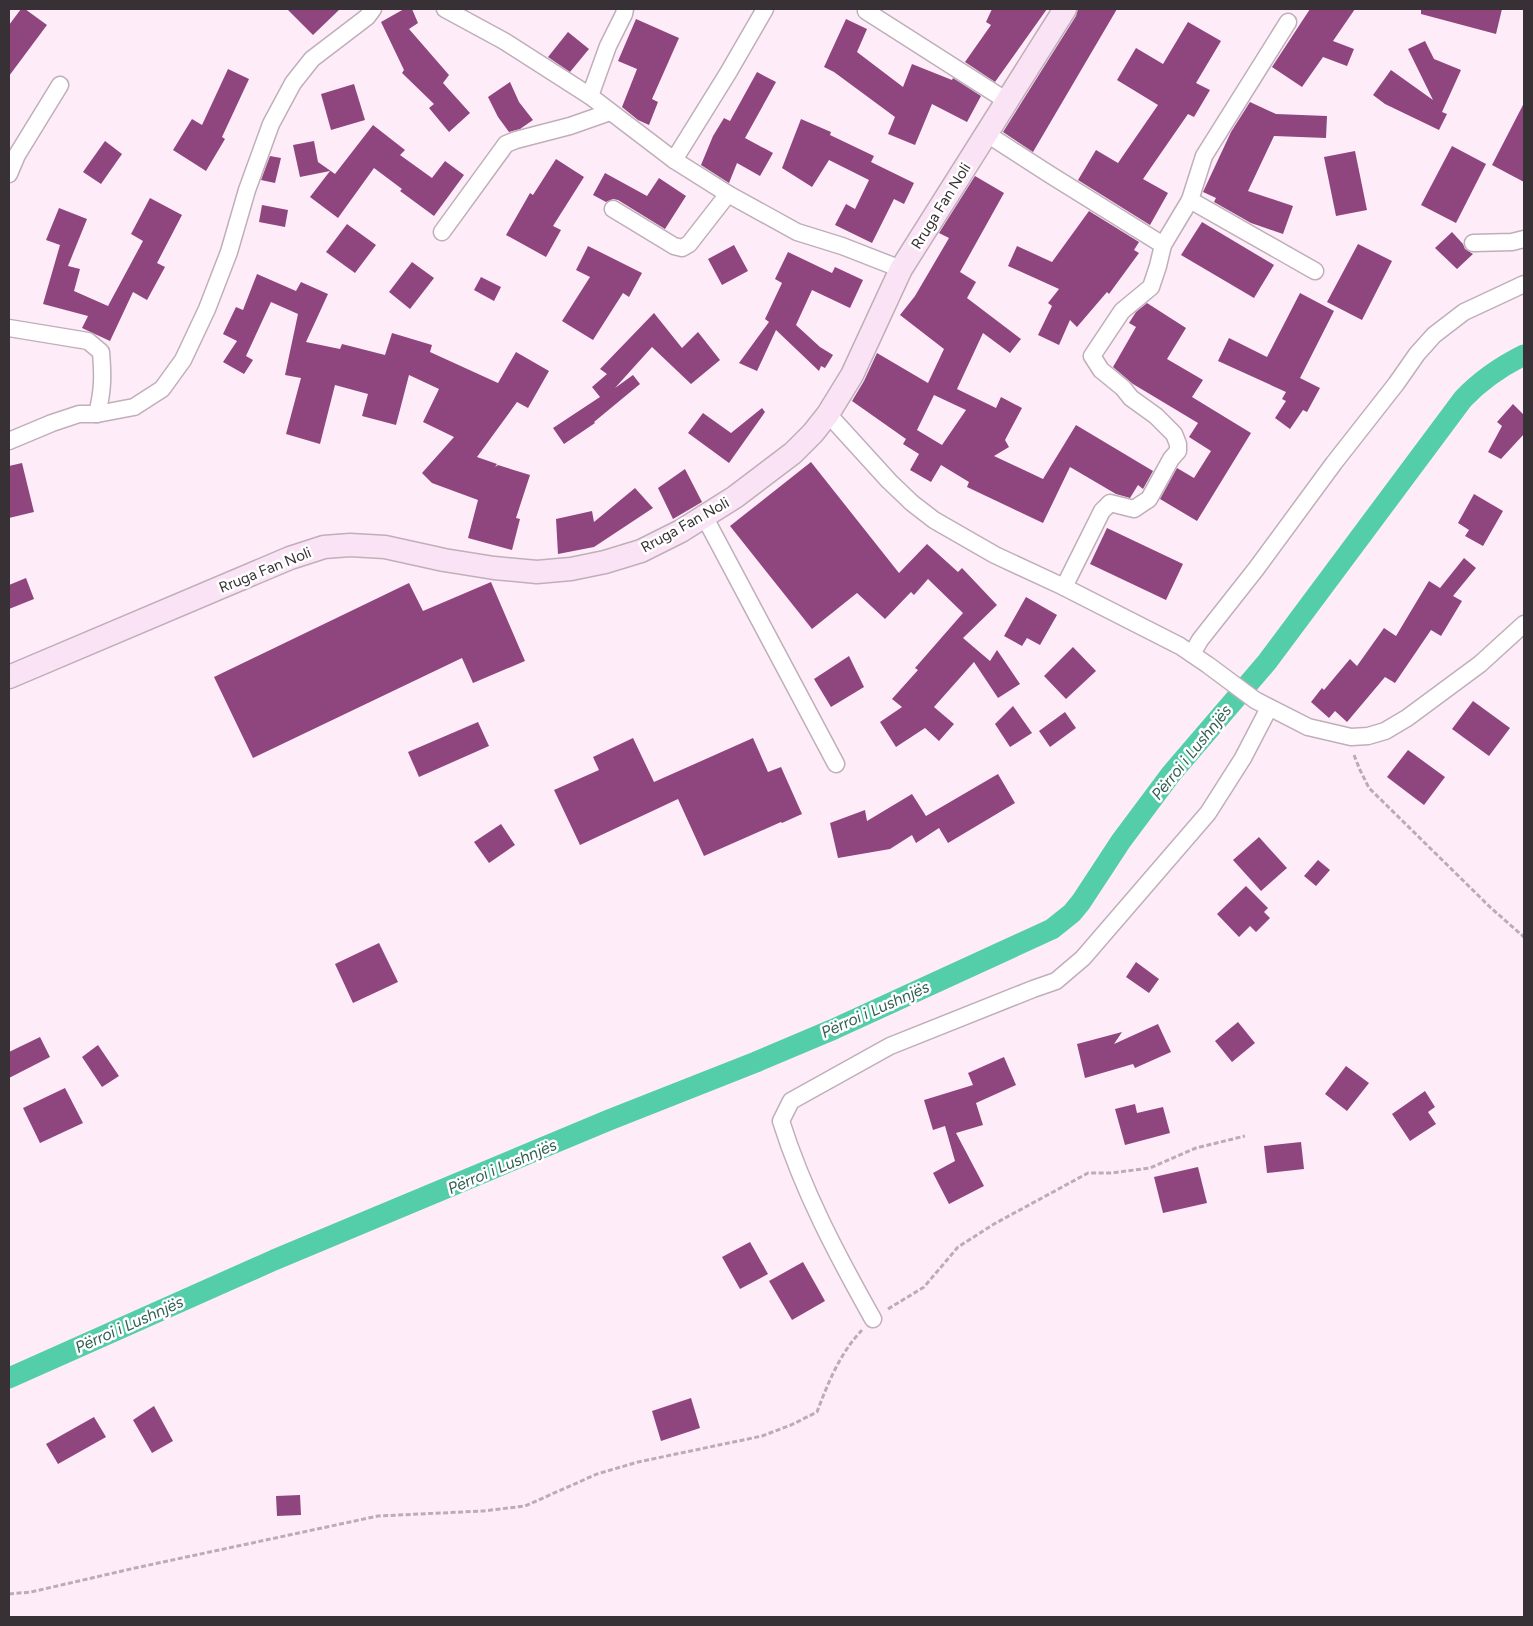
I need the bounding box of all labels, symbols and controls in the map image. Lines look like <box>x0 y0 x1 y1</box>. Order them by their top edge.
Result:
street label: Rruga Fan Noli <box>907 160 975 252</box>
street label: Rruga Fan Noli <box>638 493 732 557</box>
street label: Rruga Fan Noli <box>216 543 314 597</box>
water label: Përroi i Lushnjës <box>1147 701 1236 804</box>
water label: Përroi i Lushnjës <box>818 977 933 1042</box>
water label: Përroi i Lushnjës <box>445 1135 560 1198</box>
water label: Përroi i Lushnjës <box>72 1292 187 1357</box>

